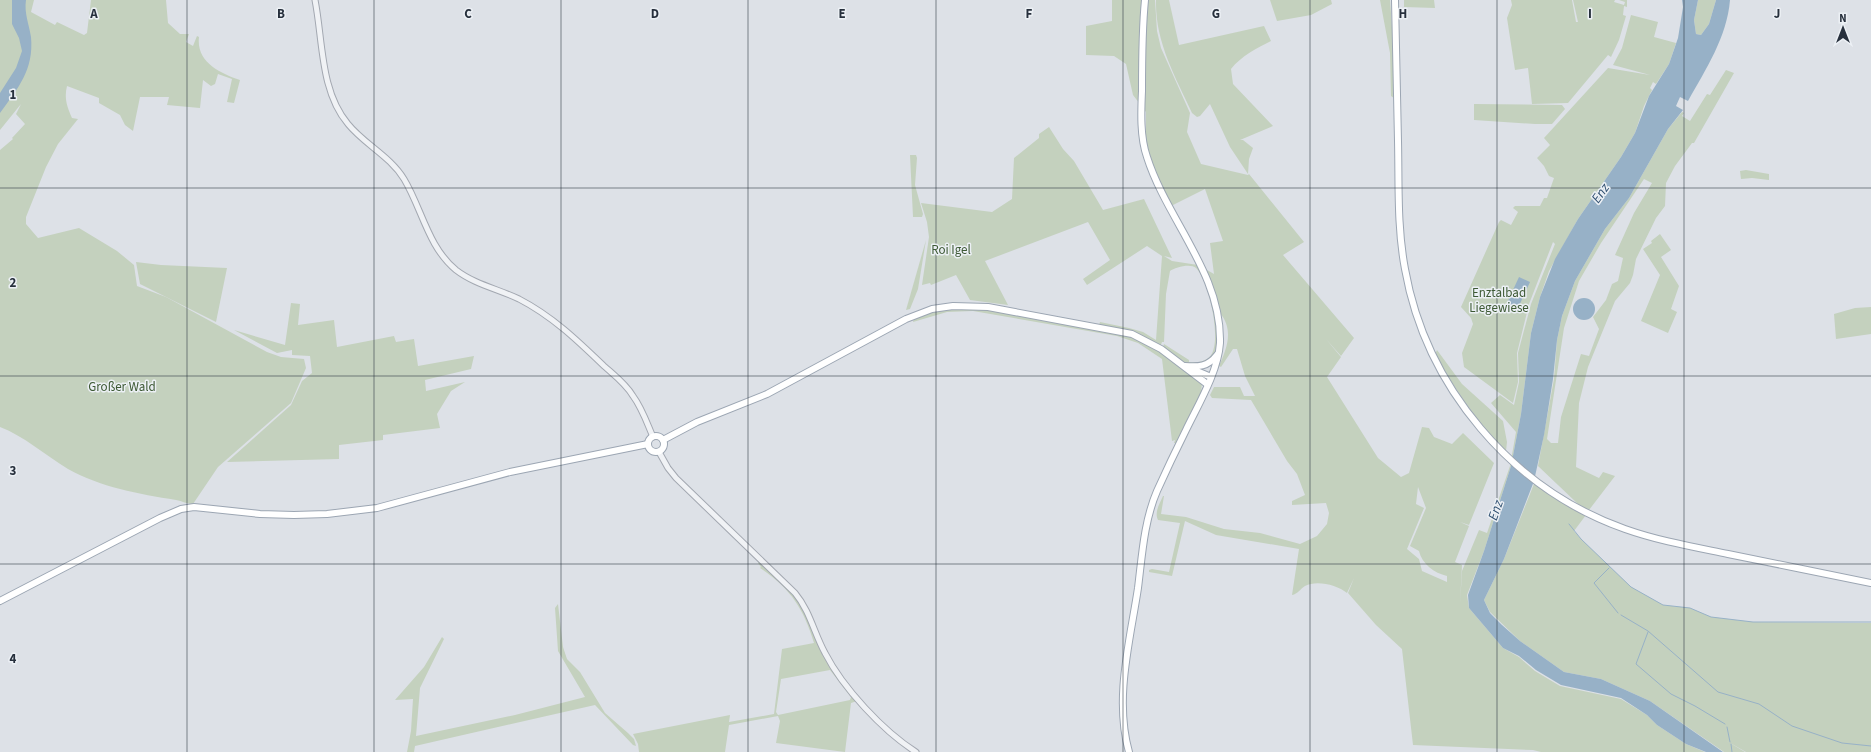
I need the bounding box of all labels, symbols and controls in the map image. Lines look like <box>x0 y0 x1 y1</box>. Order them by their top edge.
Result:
text: A <box>89 5 98 23</box>
text: B <box>277 5 285 23</box>
text: C <box>464 5 472 23</box>
text: D <box>651 5 659 23</box>
text: E <box>838 5 846 23</box>
text: F <box>1026 5 1033 23</box>
text: G <box>1212 5 1220 23</box>
text: H <box>1399 5 1407 23</box>
text: I <box>1588 5 1592 23</box>
text: J <box>1774 5 1780 23</box>
north arrow <box>1823 8 1863 48</box>
text: N <box>1839 11 1847 26</box>
text: 1 <box>10 86 17 104</box>
water label: Enz <box>1587 179 1616 208</box>
park label: Roi Igel <box>931 241 971 259</box>
text: 2 <box>10 274 17 292</box>
park label: Enztalbad Liegewiese <box>1469 284 1529 317</box>
park label: Großer Wald <box>88 378 156 396</box>
text: 3 <box>10 462 17 480</box>
water label: Enz <box>1483 496 1509 523</box>
text: 4 <box>10 650 17 668</box>

